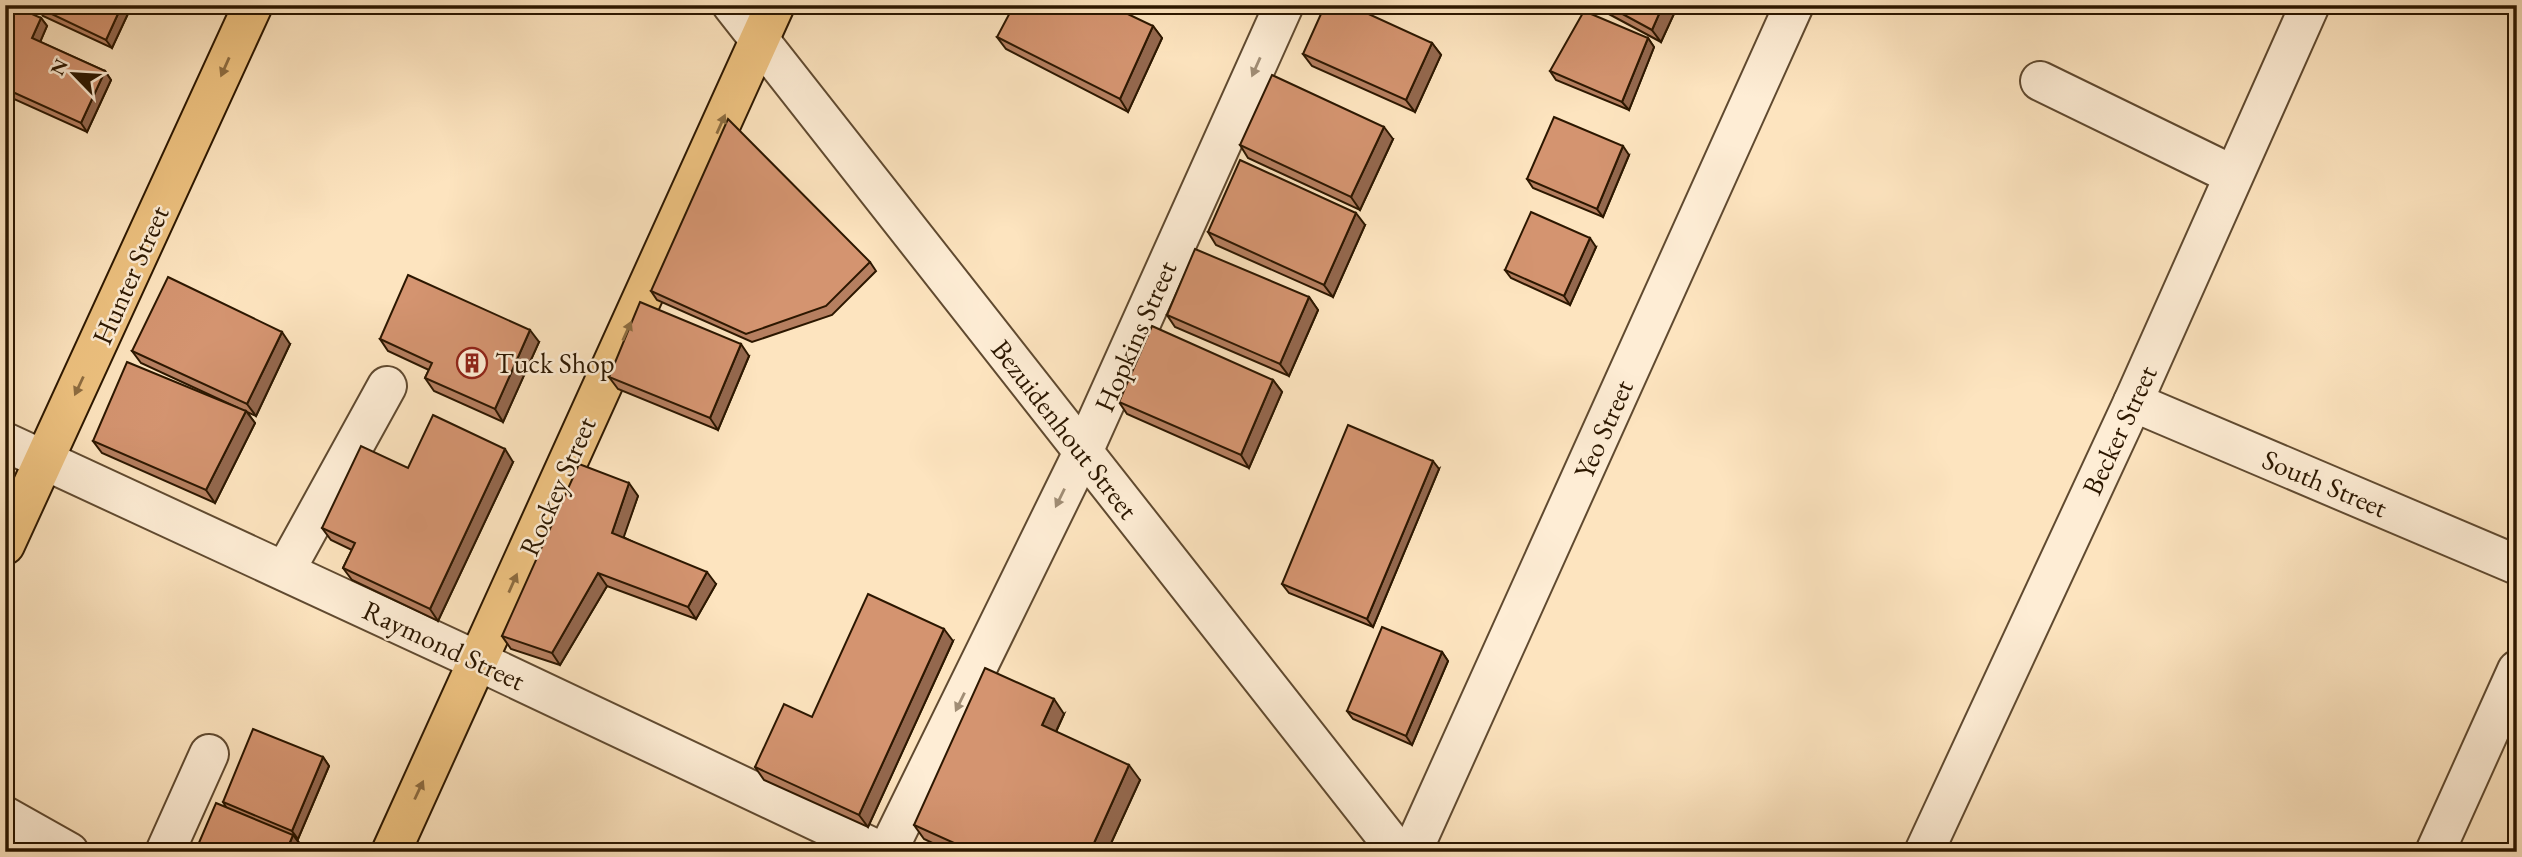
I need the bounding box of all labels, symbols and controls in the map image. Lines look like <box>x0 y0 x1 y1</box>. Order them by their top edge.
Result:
north arrow <box>38 38 108 108</box>
text: N <box>44 54 74 79</box>
one-way arrow <box>219 57 230 78</box>
one-way arrow <box>1250 57 1261 78</box>
one-way arrow <box>716 113 727 134</box>
street label: Hunter Street <box>83 200 177 350</box>
street label: Hopkins Street <box>1086 255 1184 417</box>
one-way arrow <box>621 321 633 341</box>
street label: Bezuidenhout Street <box>984 332 1147 526</box>
place label: Tuck Shop <box>495 345 614 381</box>
building icon: Tuck Shop <box>455 346 489 380</box>
street label: Becker Street <box>2073 359 2165 501</box>
street label: Yeo Street <box>1565 374 1641 484</box>
one-way arrow <box>74 376 85 396</box>
street label: Rockey Street <box>510 411 604 561</box>
street label: South Street <box>2257 441 2393 525</box>
one-way arrow <box>1055 488 1066 508</box>
one-way arrow <box>508 572 519 593</box>
street label: Raymond Street <box>357 592 531 698</box>
one-way arrow <box>955 692 966 712</box>
one-way arrow <box>413 780 425 800</box>

